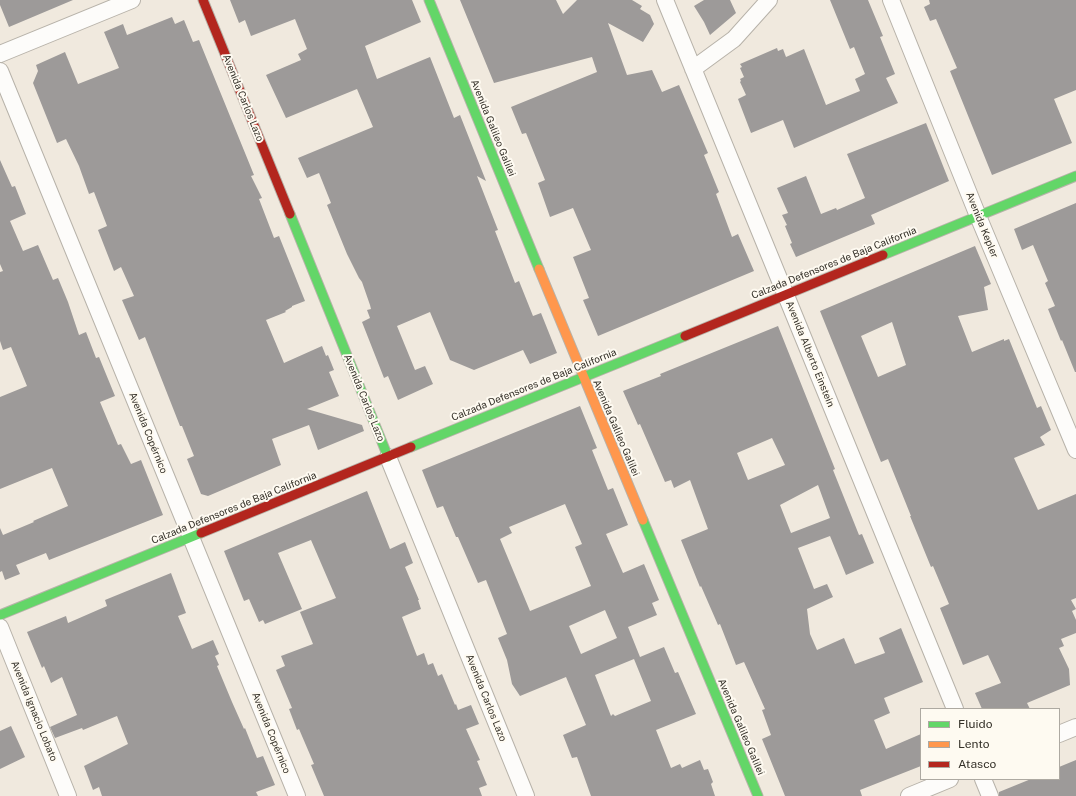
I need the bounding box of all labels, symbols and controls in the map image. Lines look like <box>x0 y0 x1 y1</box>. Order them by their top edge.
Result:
street label: Avenida Carlos Lazo <box>220 53 266 143</box>
street label: Avenida Galileo Galilei <box>468 78 518 178</box>
street label: Avenida Kepler <box>963 190 1001 260</box>
street label: Calzada Defensores de Baja California <box>750 224 918 302</box>
street label: Avenida Alberto Einstein <box>783 299 837 409</box>
street label: Calzada Defensores de Baja California <box>450 346 618 424</box>
street label: Avenida Carlos Lazo <box>341 353 387 443</box>
street label: Avenida Galileo Galilei <box>590 378 642 478</box>
street label: Avenida Copérnico <box>126 391 170 475</box>
street label: Calzada Defensores de Baja California <box>150 469 318 547</box>
street label: Avenida Carlos Lazo <box>463 653 509 743</box>
street label: Avenida Ignacio Lobato <box>8 659 60 763</box>
street label: Avenida Galileo Galilei <box>715 677 767 777</box>
street label: Avenida Copérnico <box>249 691 293 775</box>
legend <box>920 708 1060 780</box>
text: Fluido <box>958 717 993 731</box>
text: Lento <box>958 737 989 751</box>
text: Atasco <box>958 757 996 771</box>

